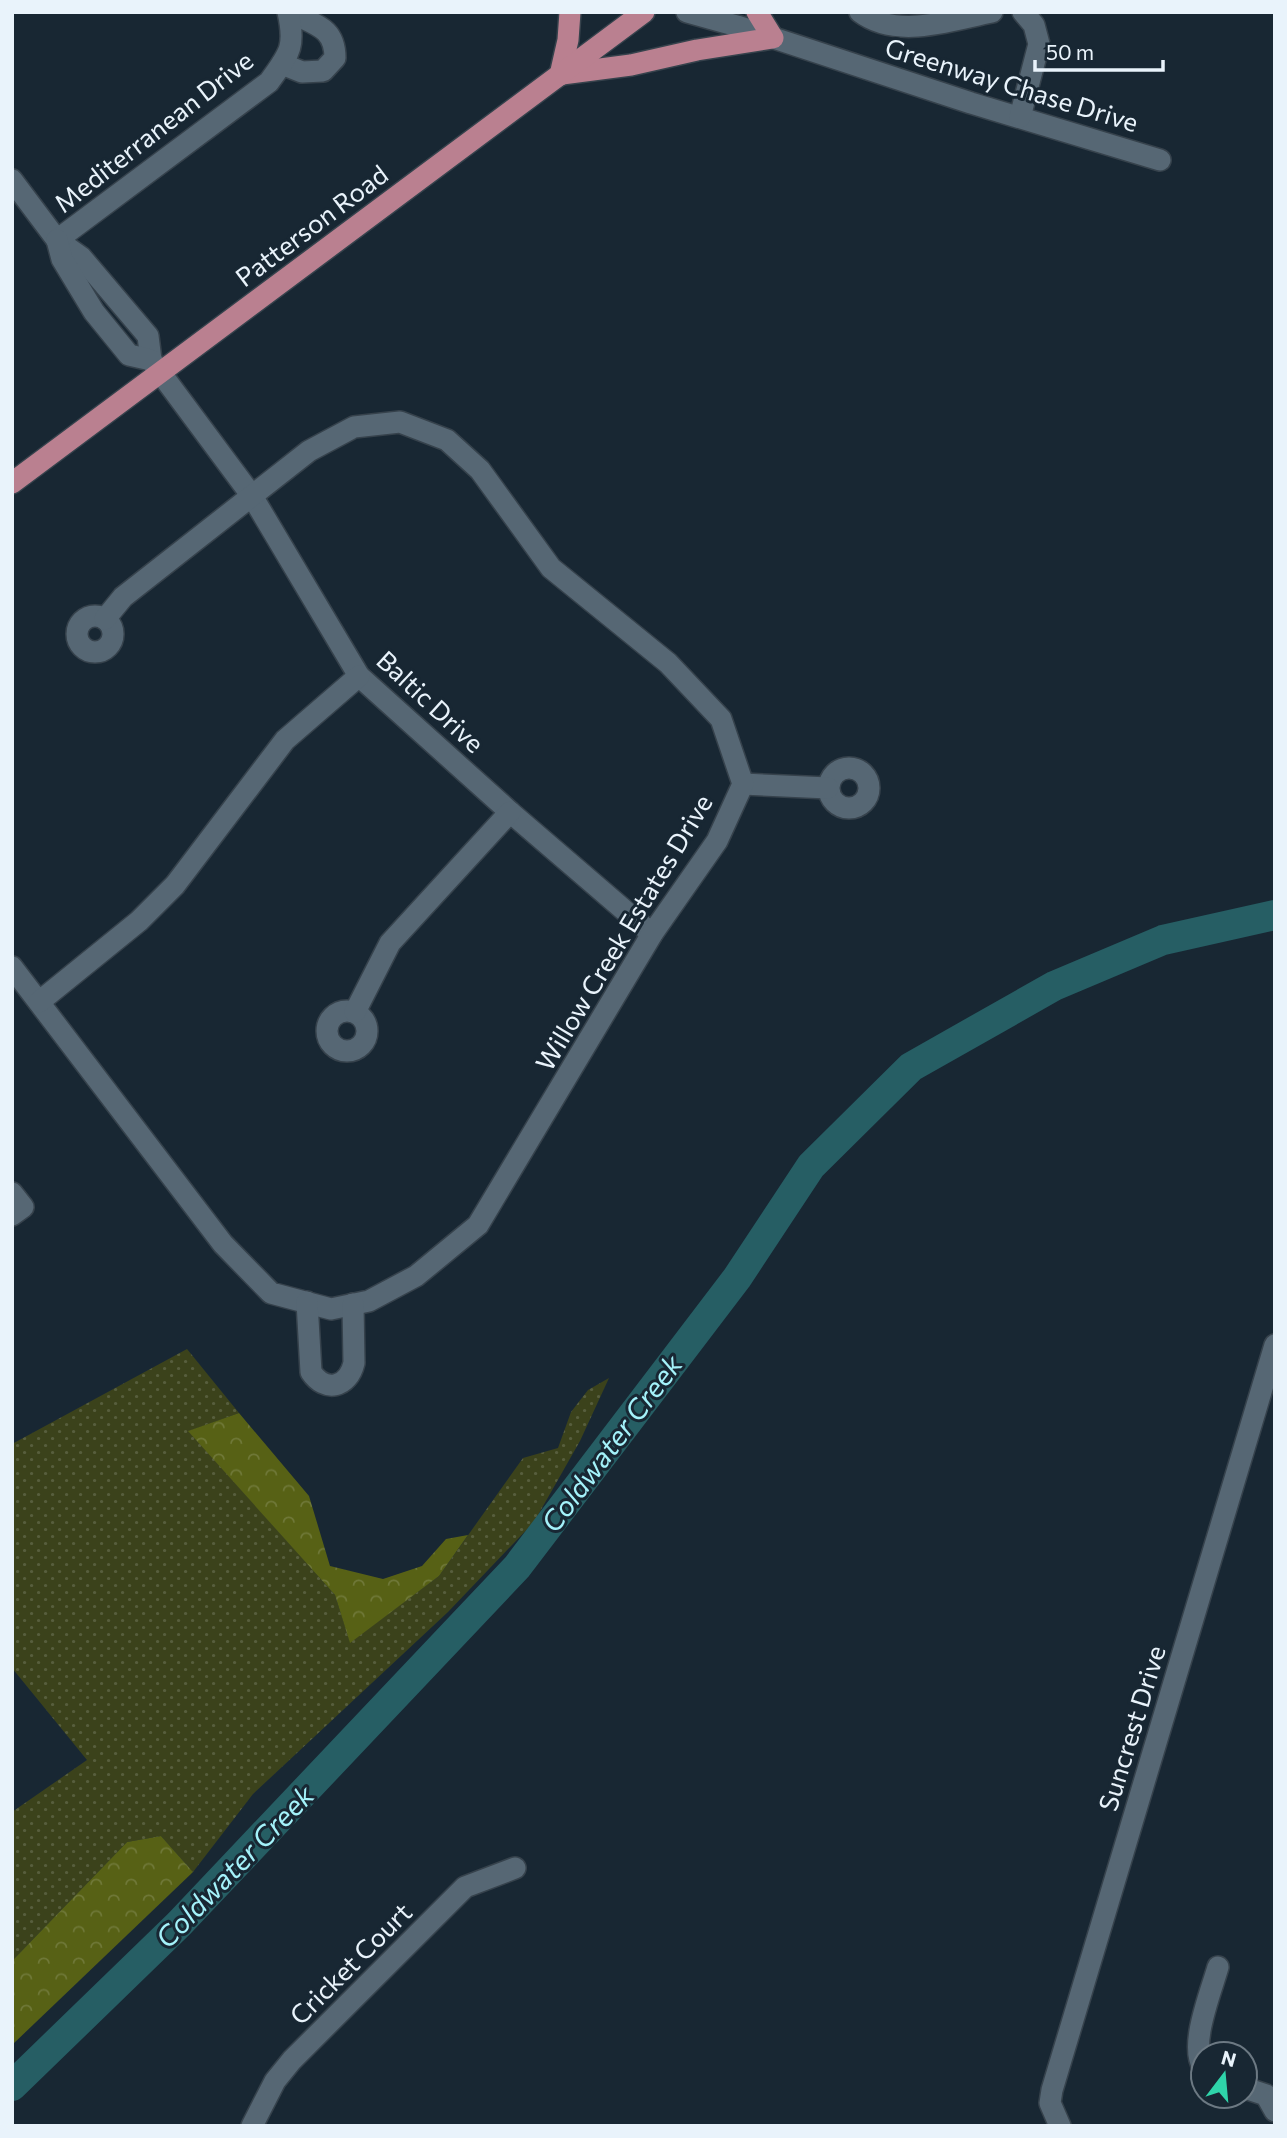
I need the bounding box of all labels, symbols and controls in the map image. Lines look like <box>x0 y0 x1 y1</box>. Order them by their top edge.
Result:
scale bar <box>1035 28 1163 72</box>
street label: Greenway Chase Drive <box>882 31 1142 137</box>
text: 50 m <box>1046 39 1094 64</box>
street label: Mediterranean Drive <box>48 44 258 218</box>
street label: Patterson Road <box>229 158 393 292</box>
street label: Baltic Drive <box>371 644 491 758</box>
street label: Willow Creek Estates Drive <box>528 788 718 1076</box>
water label: Coldwater Creek <box>533 1347 689 1538</box>
street label: Suncrest Drive <box>1091 1642 1171 1814</box>
water label: Coldwater Creek <box>148 1777 321 1954</box>
street label: Cricket Court <box>283 1896 417 2030</box>
north arrow <box>1189 2040 1259 2110</box>
text: N <box>1219 2045 1239 2071</box>

